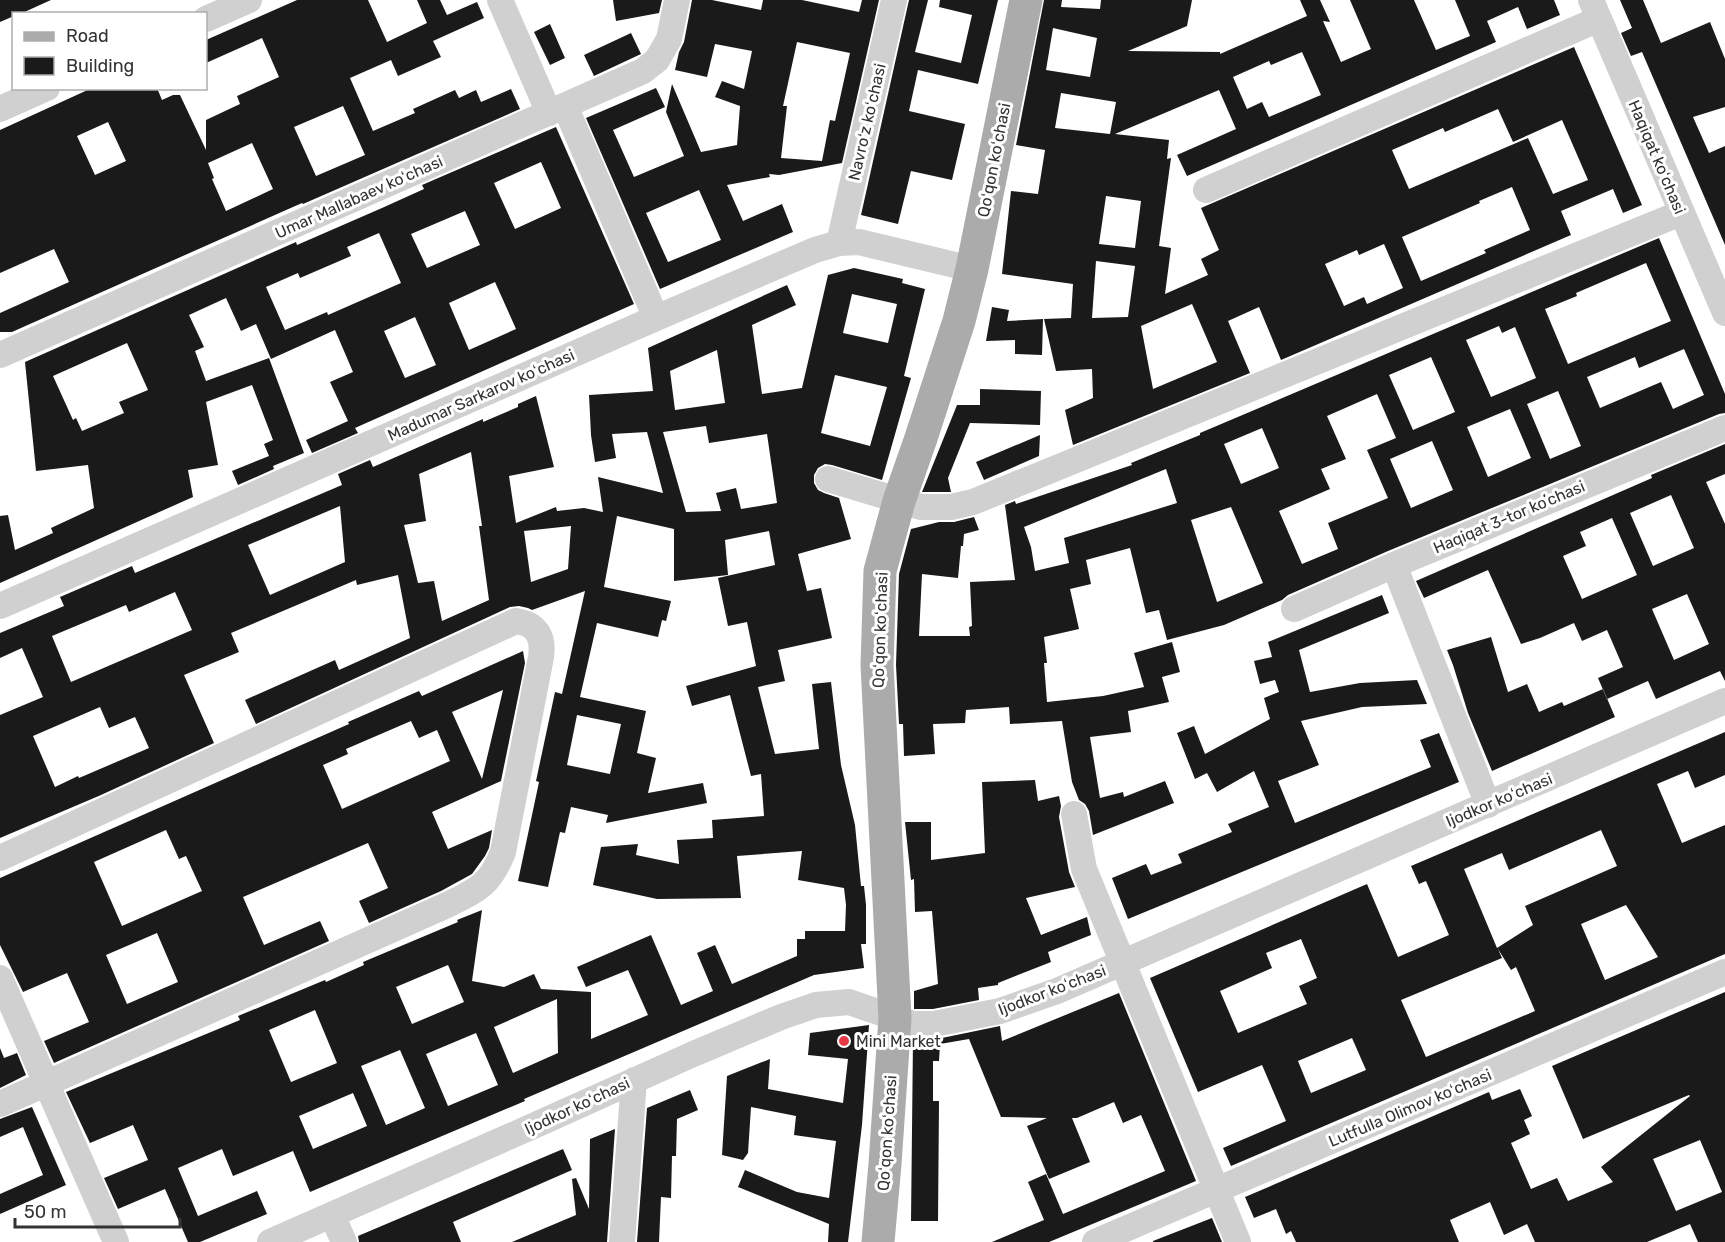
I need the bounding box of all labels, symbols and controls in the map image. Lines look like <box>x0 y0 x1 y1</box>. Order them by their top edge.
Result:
legend <box>12 12 207 90</box>
text: Road <box>66 25 109 47</box>
text: Building <box>66 55 134 77</box>
street label: Navroʻz koʻchasi <box>844 62 890 182</box>
street label: Haqiqat koʻchasi <box>1624 97 1690 217</box>
street label: Qoʻqon koʻchasi <box>974 101 1014 219</box>
street label: Umar Mallabaev koʻchasi <box>272 151 446 243</box>
street label: Madumar Sarkarov koʻchasi <box>385 345 577 445</box>
street label: Haqiqat 3-tor koʼchasi <box>1430 476 1588 558</box>
street label: Qoʻqon koʻchasi <box>868 572 892 688</box>
street label: Ijodkor koʻchasi <box>1443 769 1555 831</box>
street label: Ijodkor koʻchasi <box>995 961 1109 1019</box>
place label: Mini Market <box>856 1032 941 1051</box>
marker: Mini Market <box>837 1034 851 1048</box>
street label: Lutfulla Olimov koʻchasi <box>1326 1065 1494 1151</box>
street label: Ijodkor koʻchasi <box>521 1073 633 1139</box>
street label: Qoʻqon koʻchasi <box>873 1075 901 1191</box>
scale bar <box>15 1191 180 1229</box>
text: 50 m <box>24 1201 67 1223</box>

